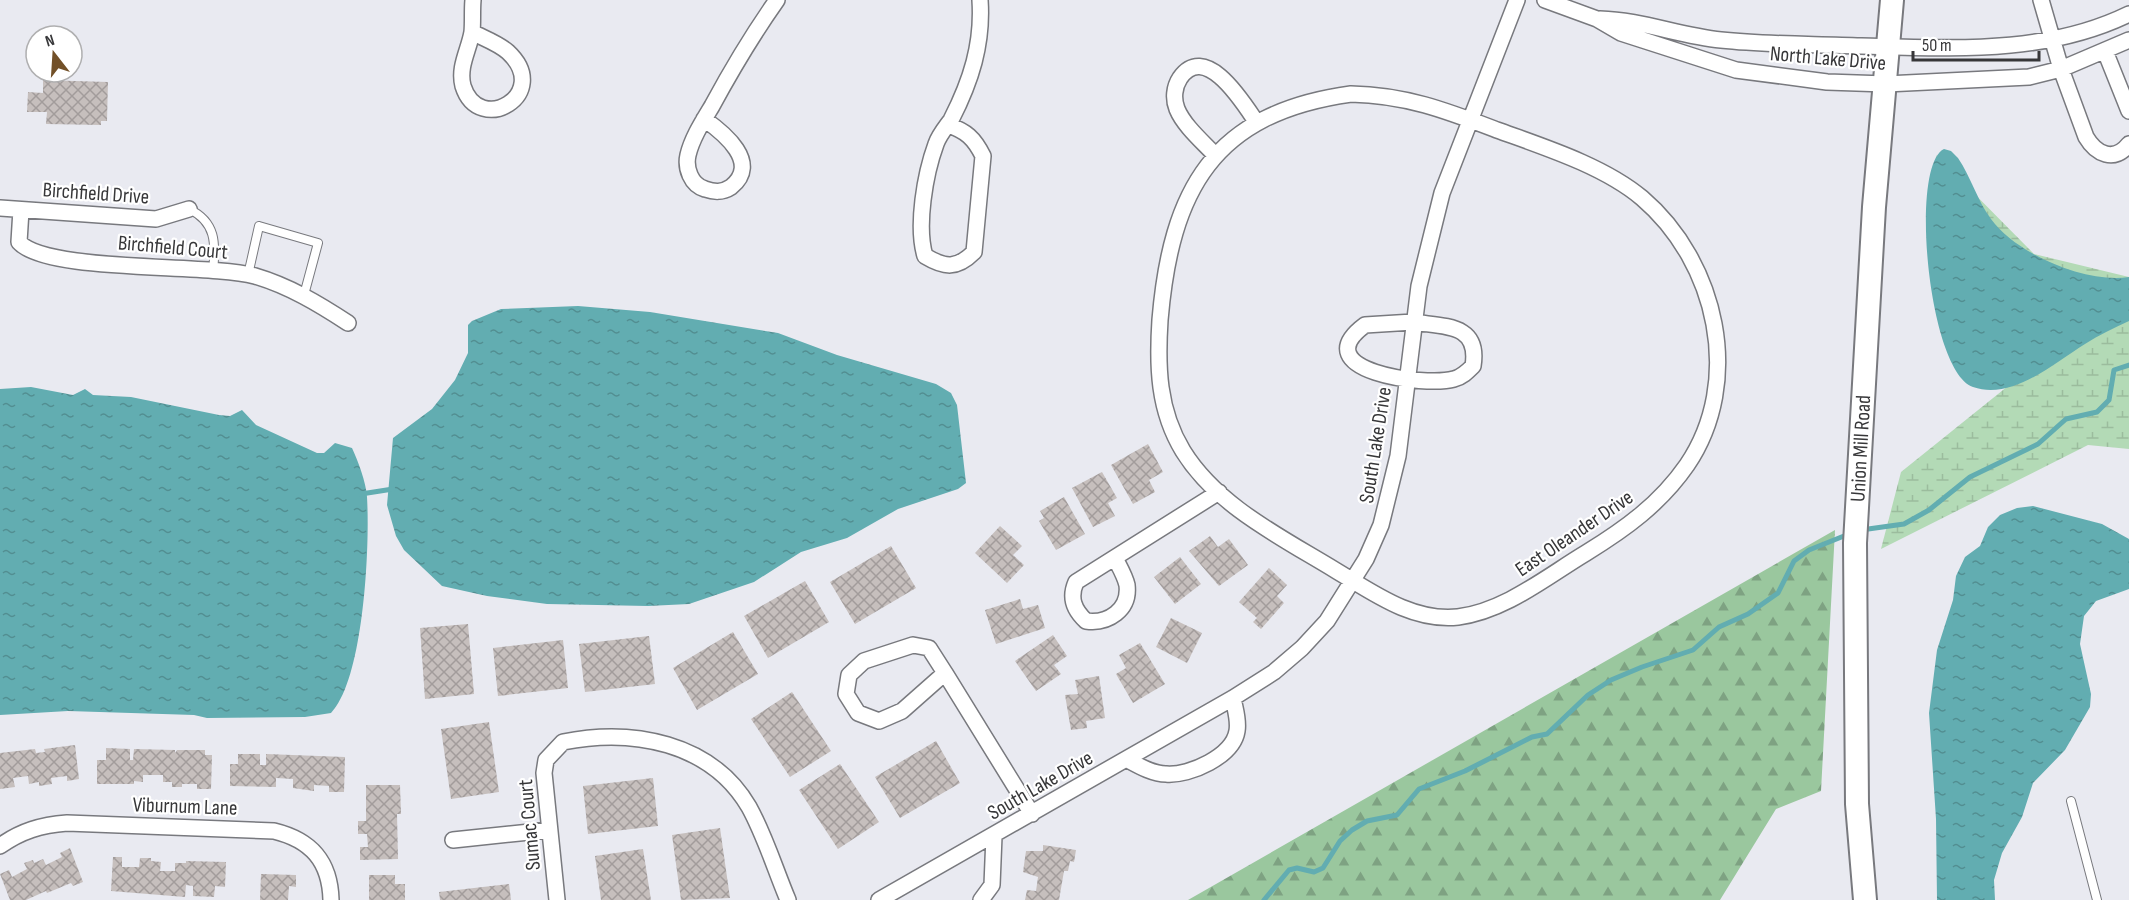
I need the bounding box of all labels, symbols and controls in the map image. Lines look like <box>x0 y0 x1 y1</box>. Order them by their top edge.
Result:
north arrow <box>24 24 84 84</box>
scale bar <box>1913 24 2039 62</box>
text: N <box>43 31 57 51</box>
text: 50 m <box>1922 35 1952 56</box>
street label: North Lake Drive <box>1769 41 1887 76</box>
street label: Birchfield Drive <box>42 177 150 210</box>
street label: Birchfield Court <box>117 230 229 265</box>
street label: South Lake Drive <box>1354 385 1397 505</box>
street label: Union Mill Road <box>1845 394 1876 503</box>
street label: East Oleander Drive <box>1511 485 1638 582</box>
street label: South Lake Drive <box>983 745 1097 826</box>
street label: Sumac Court <box>513 778 546 871</box>
street label: Viburnum Lane <box>132 792 238 821</box>

